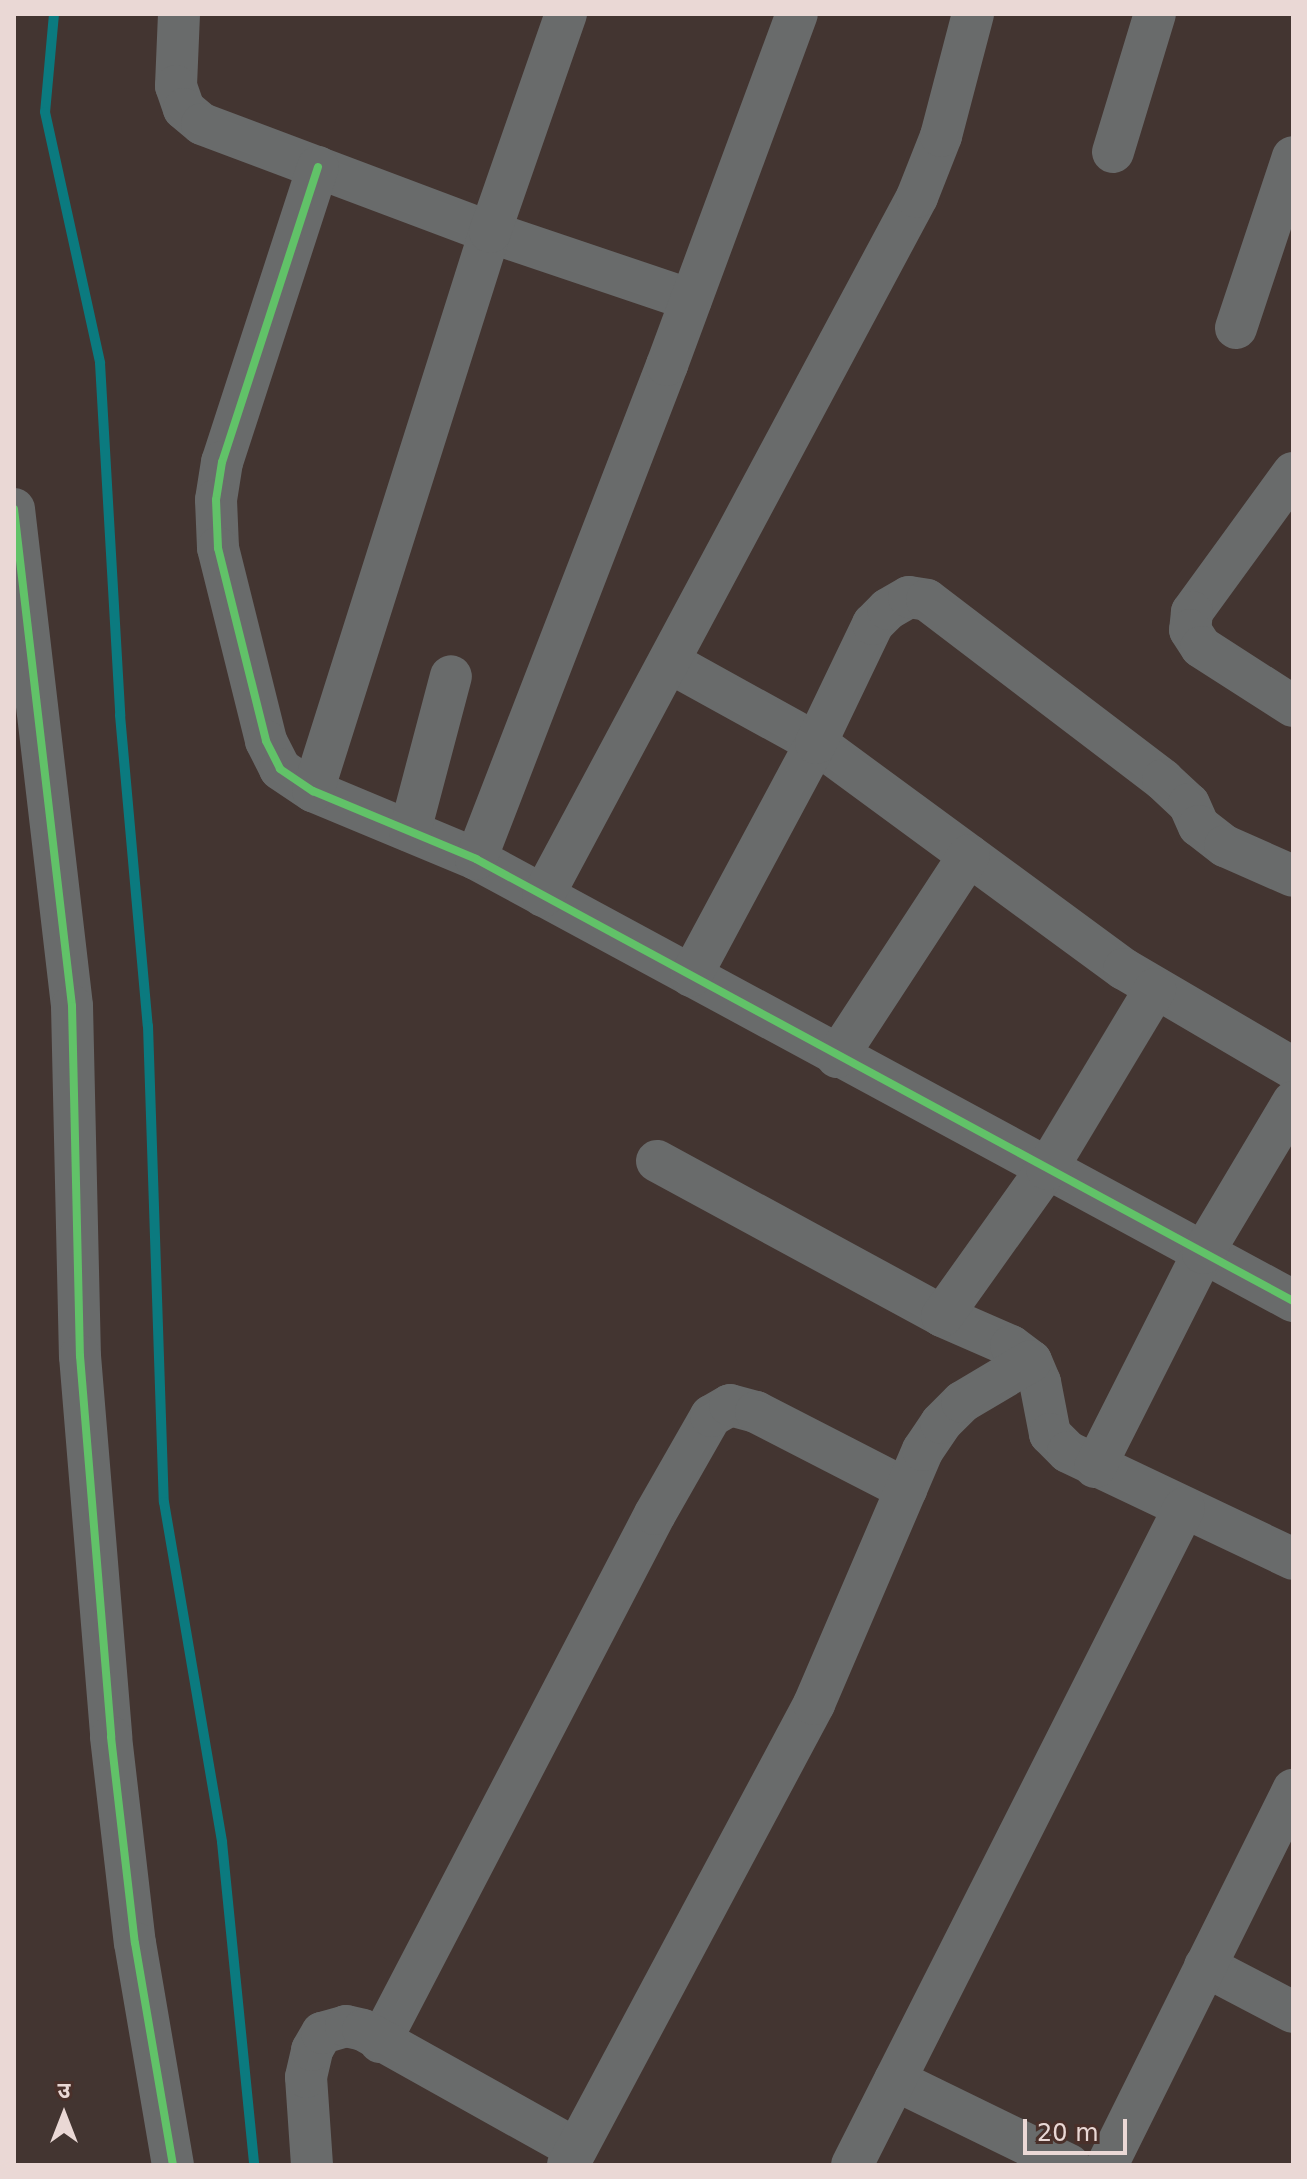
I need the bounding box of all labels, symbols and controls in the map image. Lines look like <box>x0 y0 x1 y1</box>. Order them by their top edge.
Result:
north arrow <box>24 2075 104 2155</box>
text: उ <box>58 2078 70 2103</box>
scale bar <box>1027 2103 1131 2153</box>
text: 20 m <box>1037 2119 1099 2147</box>

